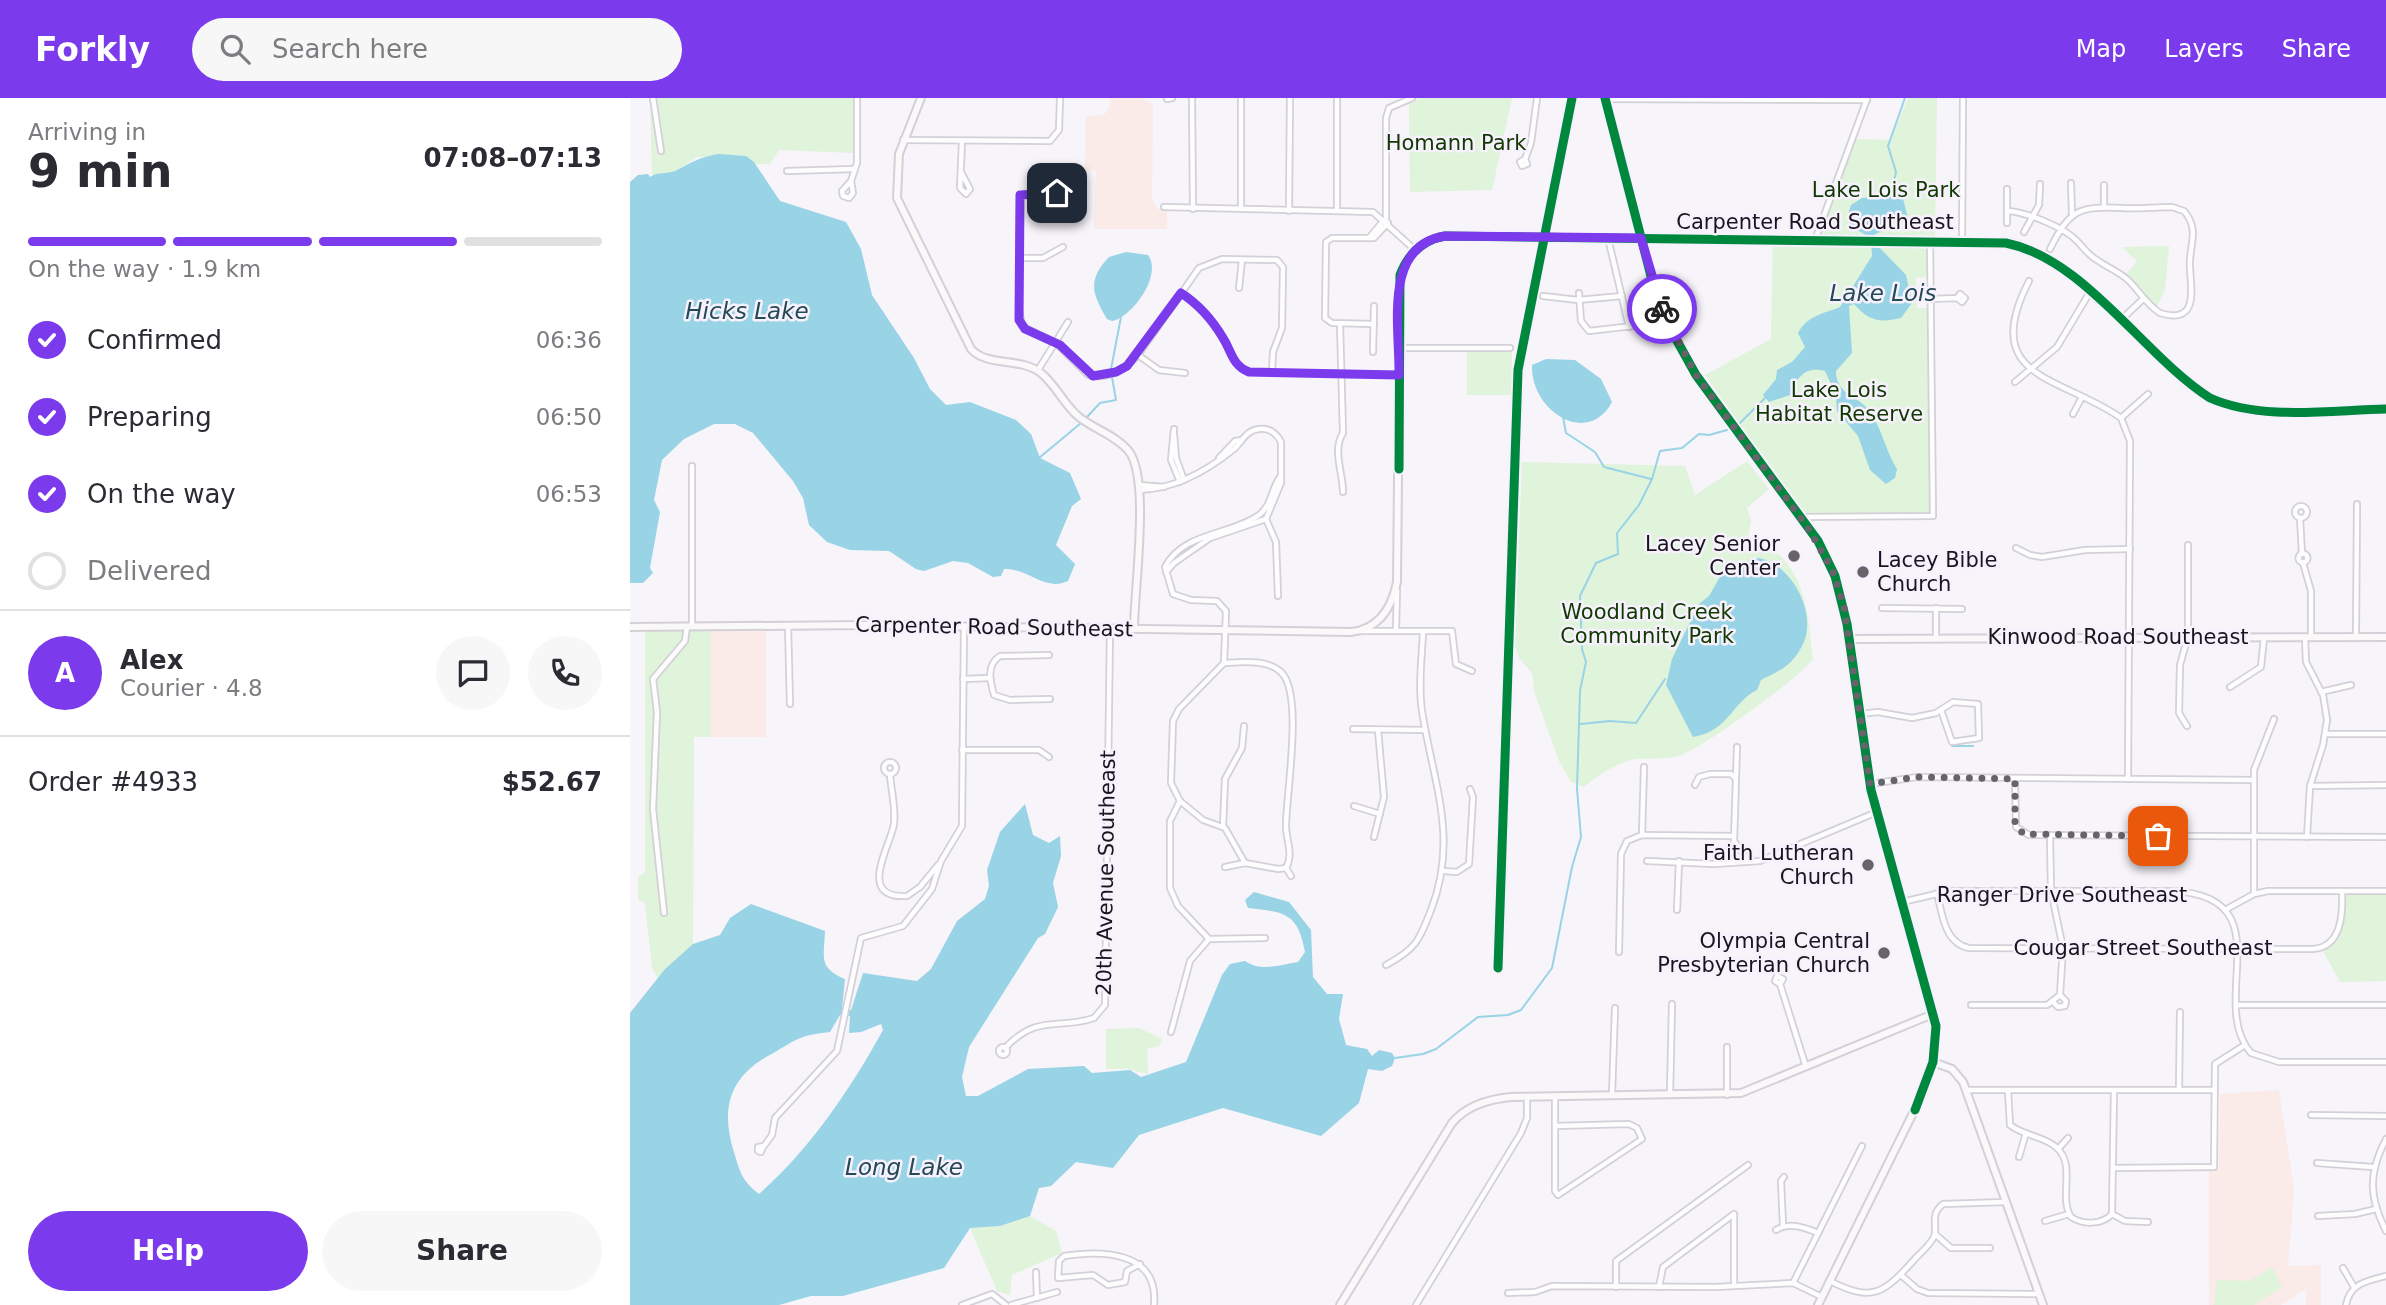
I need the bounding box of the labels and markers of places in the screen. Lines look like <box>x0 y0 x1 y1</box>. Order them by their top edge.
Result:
pin <box>1027 163 1087 223</box>
place label: Lacey Senior Center <box>1645 532 1780 580</box>
marker: Lacey Senior Center <box>1786 548 1802 564</box>
place label: Lacey Bible Church <box>1877 548 1997 596</box>
marker: Lacey Bible Church <box>1855 564 1871 580</box>
pin <box>2128 806 2188 866</box>
place label: Faith Lutheran Church <box>1703 841 1854 889</box>
marker: Faith Lutheran Church <box>1860 857 1876 873</box>
place label: Olympia Central Presbyterian Church <box>1657 929 1870 977</box>
marker: Olympia Central Presbyterian Church <box>1876 945 1892 961</box>

